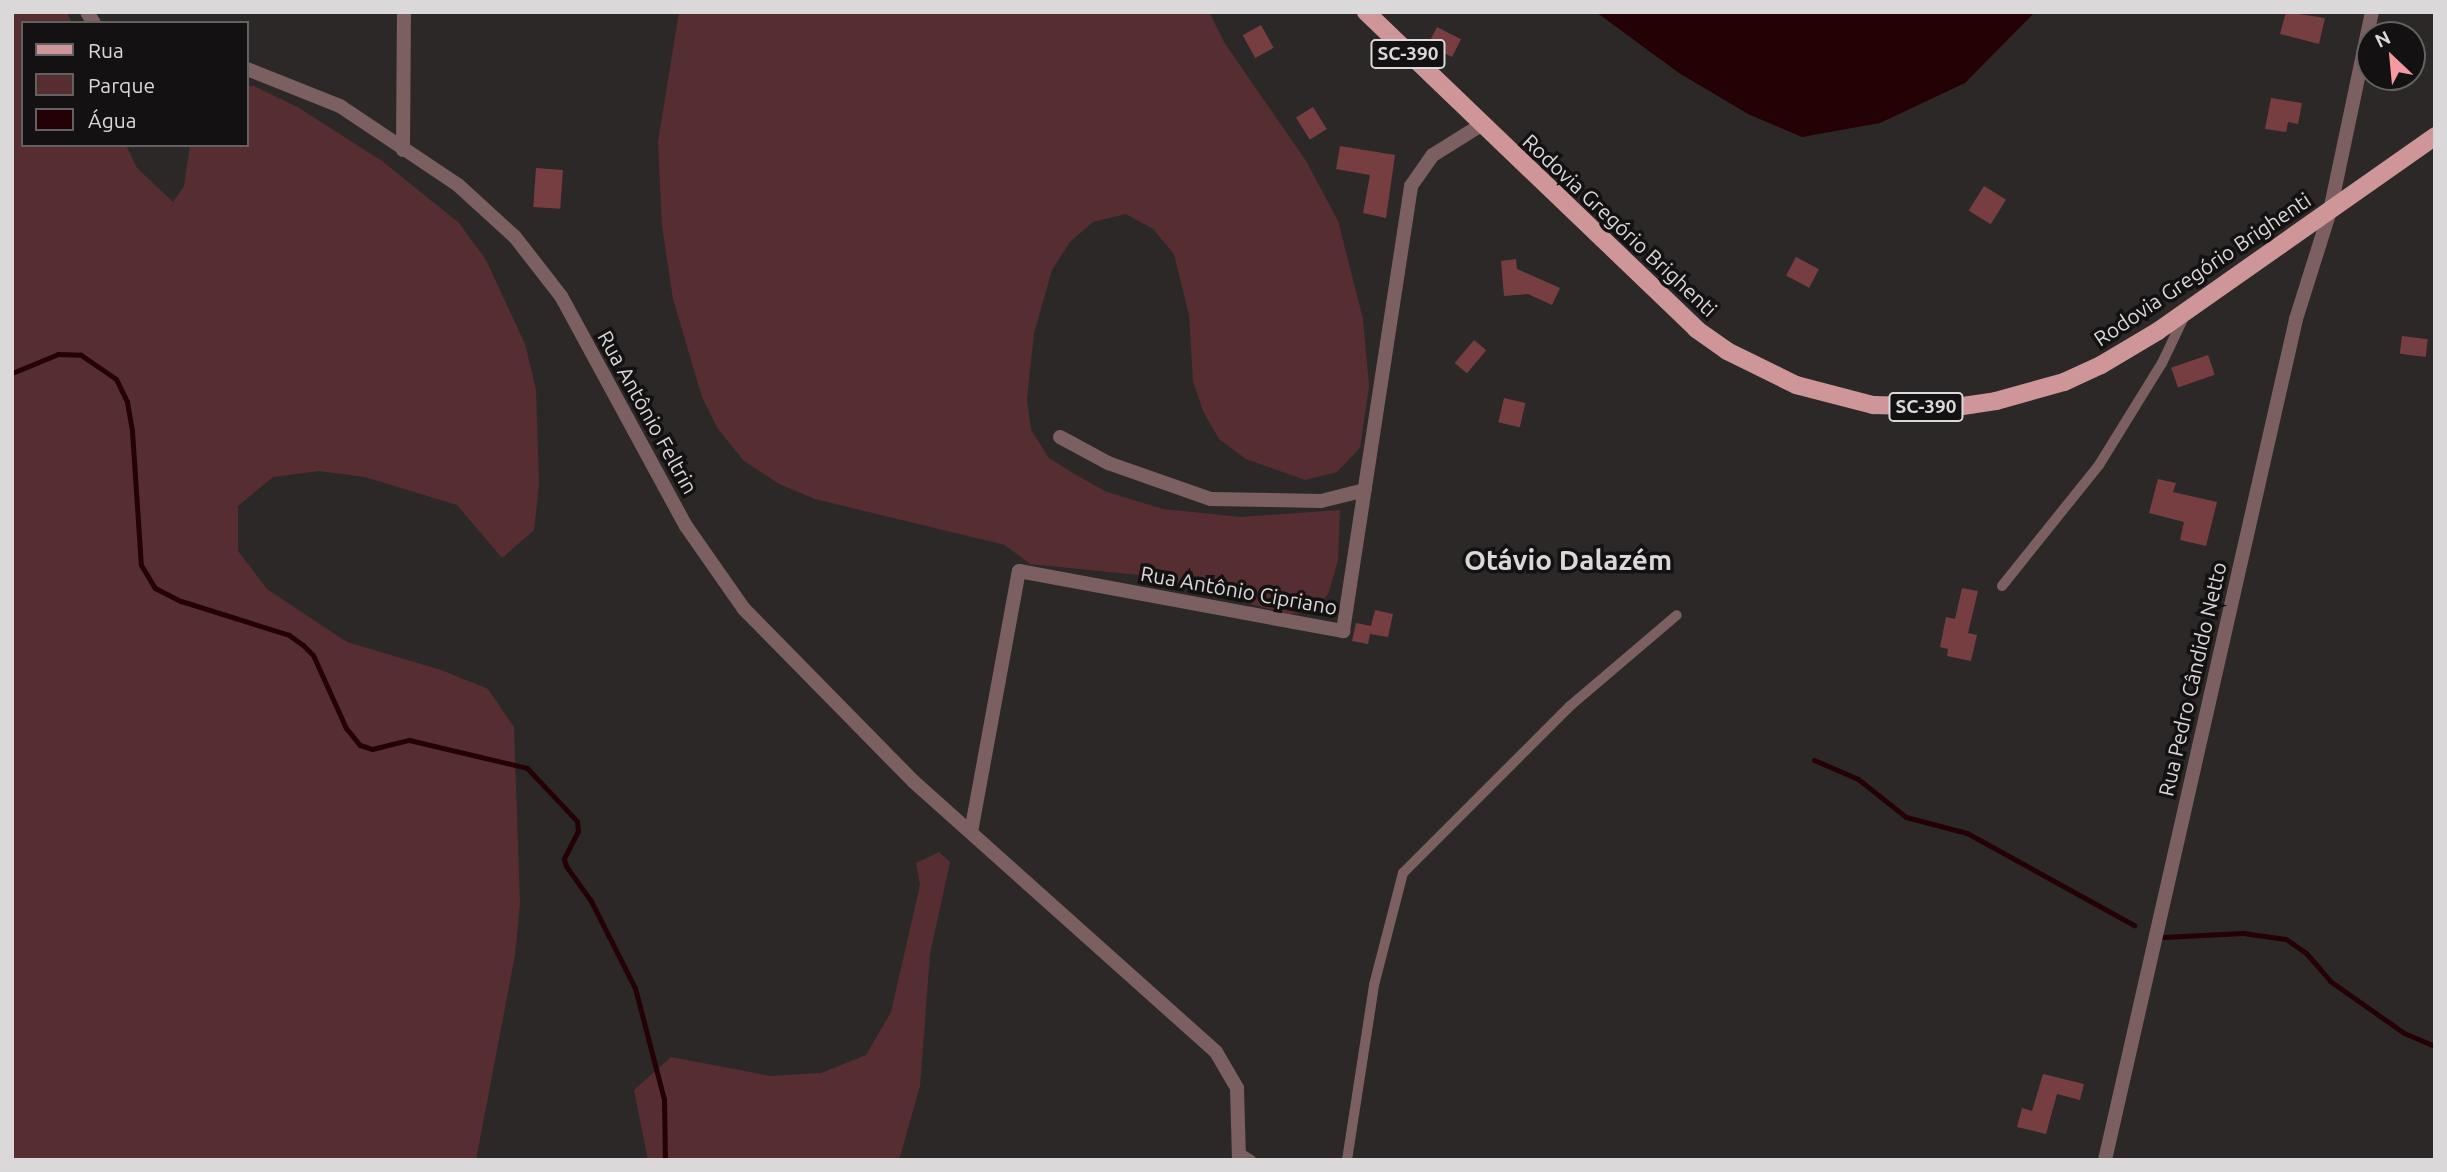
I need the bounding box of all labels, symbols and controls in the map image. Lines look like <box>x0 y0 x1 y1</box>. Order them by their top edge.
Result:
legend <box>21 21 248 147</box>
north arrow <box>2356 21 2426 91</box>
text: N <box>2371 26 2394 52</box>
text: Rua <box>88 38 124 62</box>
road number: SC-390 <box>1370 38 1446 70</box>
text: Parque <box>88 73 155 97</box>
text: Água <box>88 108 137 132</box>
street label: Rodovia Gregório Brighenti <box>1518 128 1722 322</box>
street label: Rodovia Gregório Brighenti <box>2089 187 2315 351</box>
street label: Rua Antônio Feltrin <box>593 326 703 498</box>
road number: SC-390 <box>1888 392 1965 422</box>
district label: Otávio Dalazém <box>1464 543 1672 577</box>
street label: Rua Pedro Cândido Netto <box>2153 559 2231 799</box>
street label: Rua Antônio Cipriano <box>1139 560 1339 620</box>

